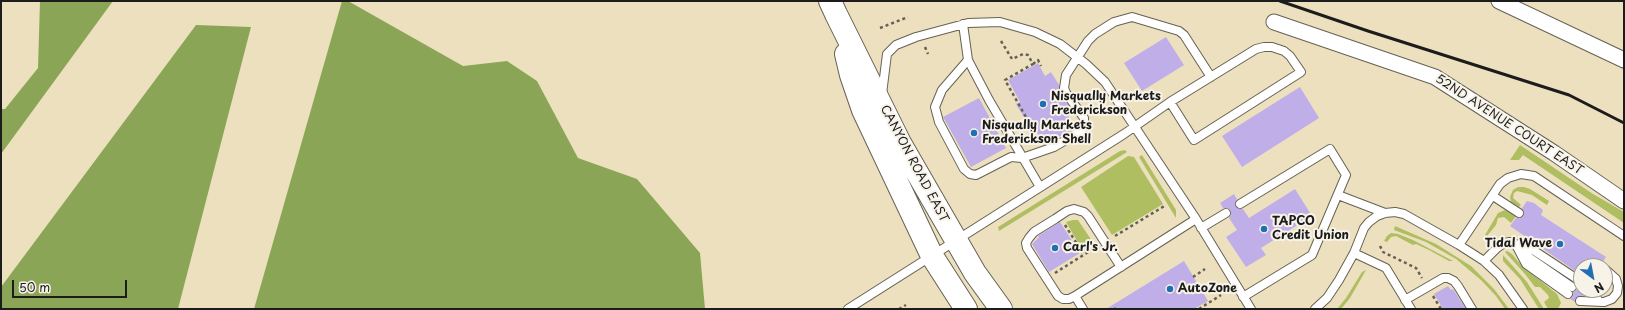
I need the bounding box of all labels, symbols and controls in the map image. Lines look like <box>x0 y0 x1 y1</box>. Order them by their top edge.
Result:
street label: 52ND AVENUE COURT EAST <box>1433 72 1585 178</box>
place label: Nisqually Markets Frederickson <box>1051 90 1161 118</box>
marker: Nisqually Markets Frederickson <box>1038 99 1048 109</box>
street label: CANYON ROAD EAST <box>877 103 951 225</box>
place label: Nisqually Markets Frederickson Shell <box>982 119 1092 147</box>
marker: Nisqually Markets Frederickson Shell <box>969 128 979 138</box>
place label: TAPCO Credit Union <box>1272 215 1349 243</box>
marker: TAPCO Credit Union <box>1259 224 1269 234</box>
place label: Tidal Wave <box>1485 237 1552 251</box>
marker: Tidal Wave <box>1555 239 1565 249</box>
place label: Carl's Jr. <box>1063 241 1118 255</box>
marker: Carl's Jr. <box>1050 243 1060 253</box>
north arrow <box>1573 258 1613 298</box>
scale bar <box>14 272 129 298</box>
text: 50 m <box>19 278 50 296</box>
text: N <box>1591 278 1607 297</box>
place label: AutoZone <box>1178 282 1237 296</box>
marker: AutoZone <box>1165 284 1175 294</box>

